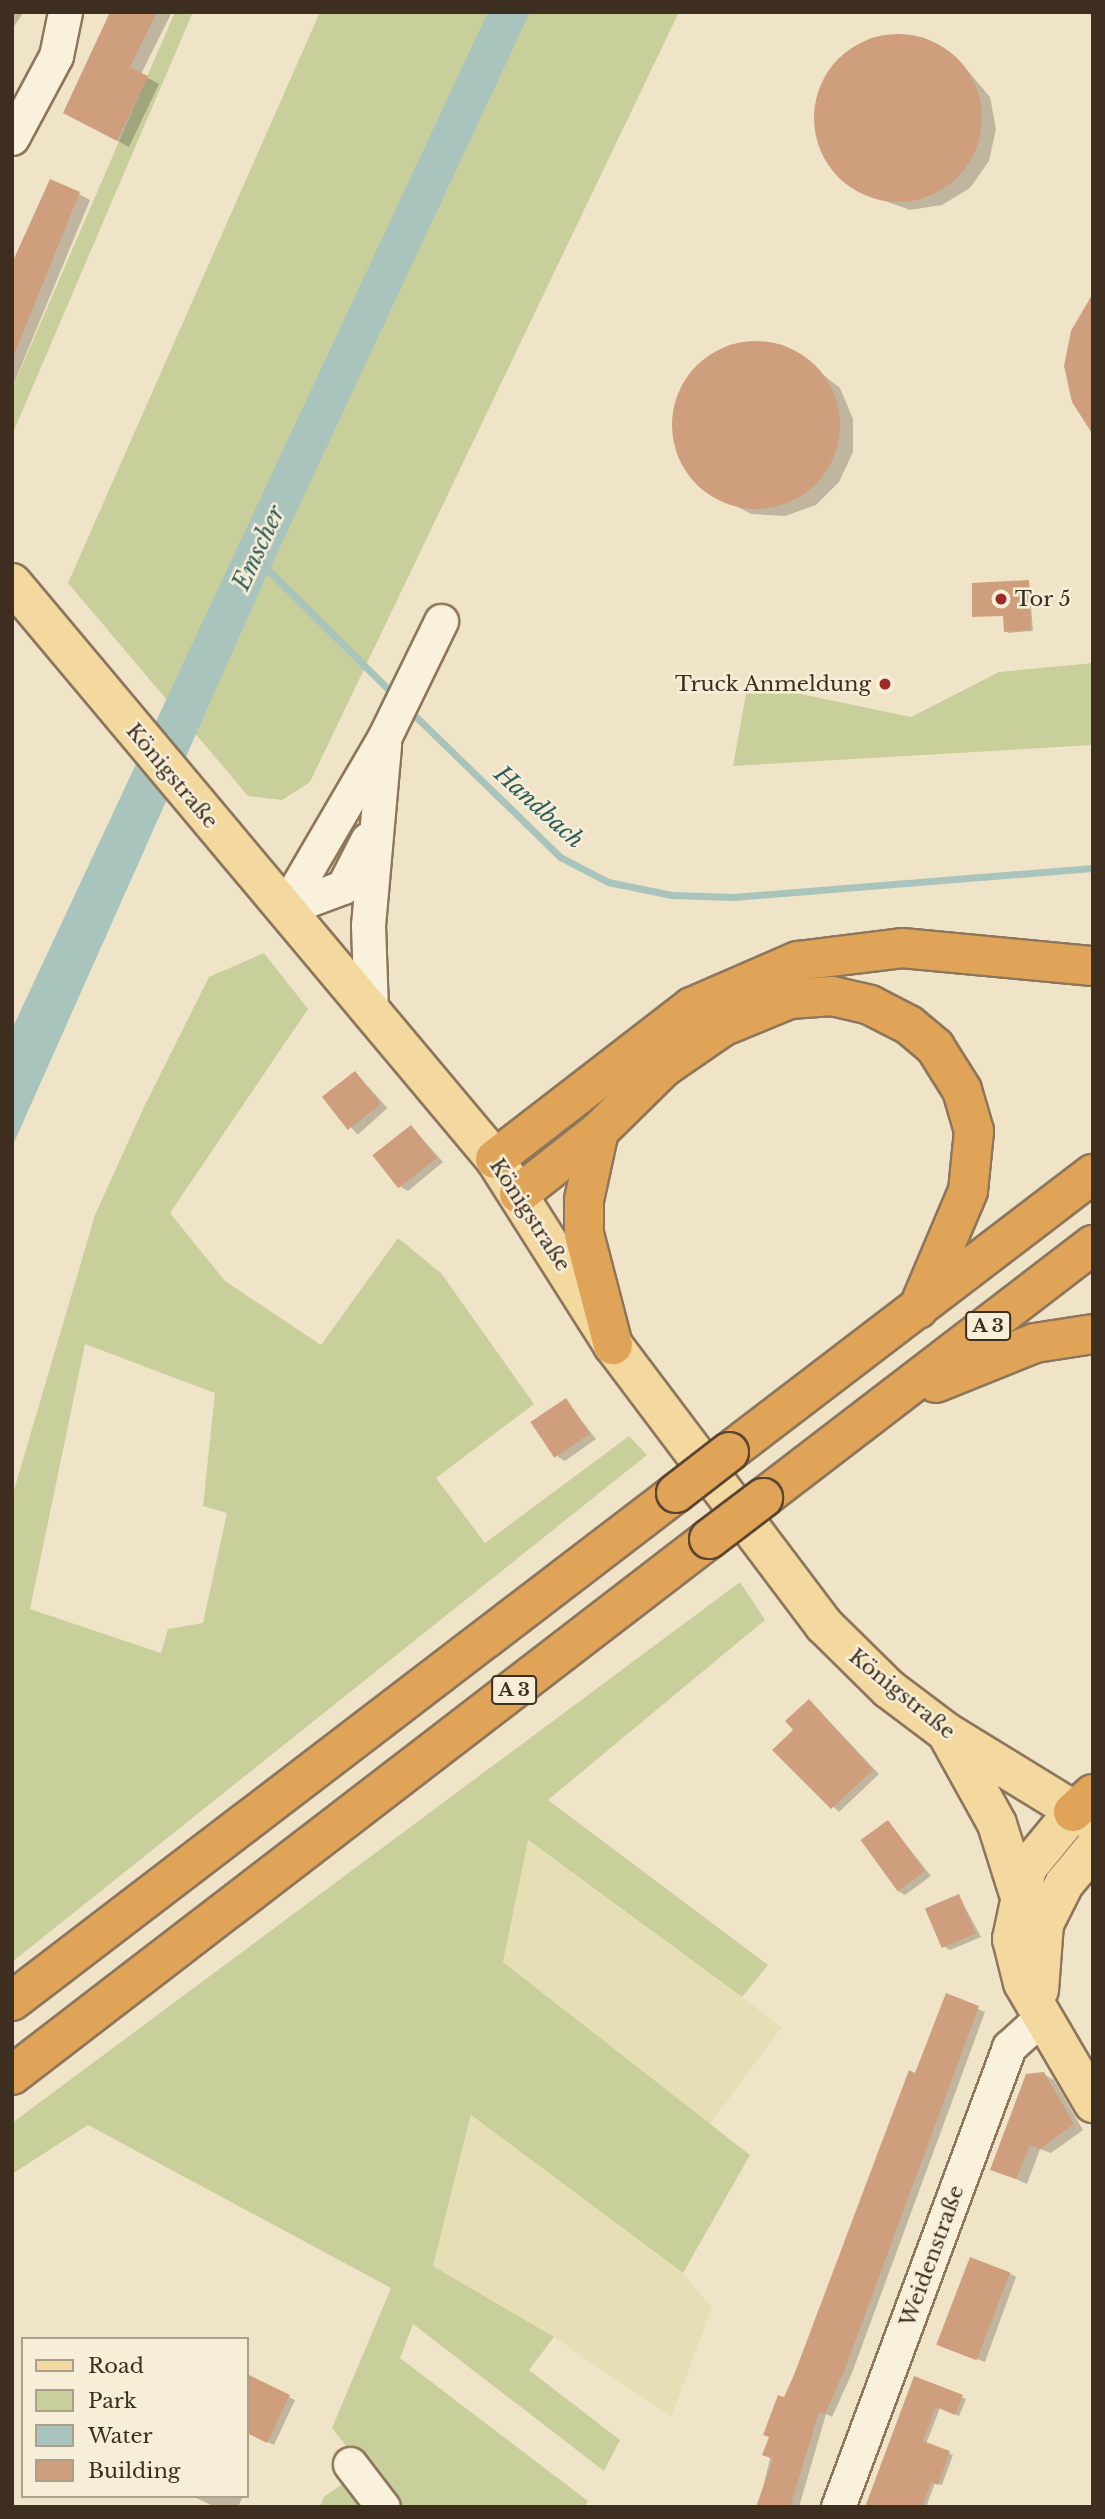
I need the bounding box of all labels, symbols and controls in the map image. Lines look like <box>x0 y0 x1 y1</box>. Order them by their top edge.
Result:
water label: Emscher <box>227 501 291 595</box>
place label: Tor 5 <box>1015 586 1071 612</box>
marker: Tor 5 <box>993 591 1009 607</box>
place label: Truck Anmeldung <box>674 671 871 697</box>
marker: Truck Anmeldung <box>877 676 893 692</box>
street label: Königstraße <box>121 718 223 834</box>
water label: Handbach <box>489 760 589 854</box>
street label: Königstraße <box>484 1154 576 1276</box>
road number: A 3 <box>964 1310 1012 1342</box>
street label: Königstraße <box>844 1644 960 1744</box>
road number: A 3 <box>490 1674 538 1706</box>
street label: Weidenstraße <box>895 2182 969 2330</box>
legend <box>21 2337 248 2498</box>
text: Road <box>88 2353 144 2379</box>
text: Park <box>88 2388 137 2414</box>
text: Water <box>88 2423 152 2449</box>
text: Building <box>88 2458 180 2484</box>

